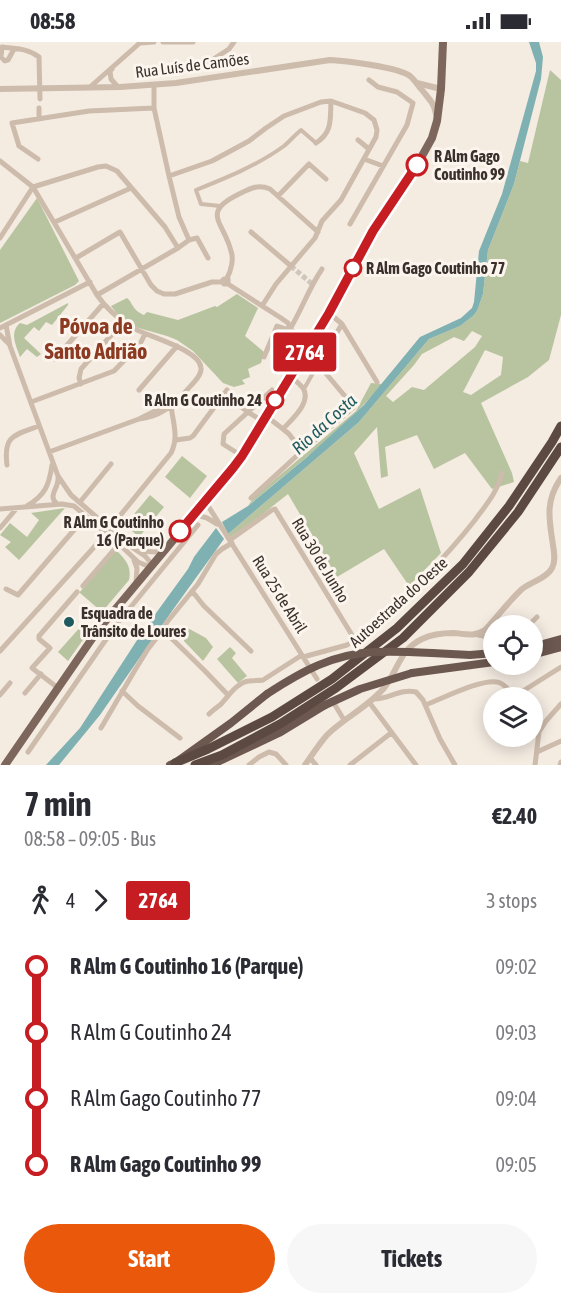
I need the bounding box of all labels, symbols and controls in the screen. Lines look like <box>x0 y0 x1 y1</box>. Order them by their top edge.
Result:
text: 08:58 <box>30 8 75 34</box>
street label: Rua Luís de Camões <box>134 49 250 81</box>
place label: R Alm Gago Coutinho 99 <box>434 147 505 183</box>
marker: R Alm Gago Coutinho 99 <box>406 154 428 176</box>
marker: R Alm Gago Coutinho 77 <box>344 259 362 277</box>
place label: R Alm Gago Coutinho 77 <box>366 259 505 277</box>
district label: Póvoa de Santo Adrião <box>45 313 147 364</box>
line badge: 2764 <box>263 332 347 372</box>
text: 2764 <box>285 340 325 364</box>
water label: Rio da Costa <box>287 389 361 458</box>
place label: R Alm G Coutinho 24 <box>144 391 262 409</box>
marker: R Alm G Coutinho 24 <box>266 391 284 409</box>
place label: R Alm G Coutinho 16 (Parque) <box>64 513 164 549</box>
street label: Rua 30 de Junho <box>289 514 353 606</box>
marker: R Alm G Coutinho 16 (Parque) <box>169 520 191 542</box>
street label: Rua 25 de Abril <box>249 552 311 637</box>
street label: Autoestrada do Oeste <box>345 553 451 651</box>
place label: Esquadra de Trânsito de Loures <box>81 604 187 640</box>
marker: Esquadra de Trânsito de Loures <box>62 615 76 629</box>
map controls <box>483 615 543 747</box>
button: locate <box>483 615 543 675</box>
button: layers <box>483 687 543 747</box>
text: 7 min <box>24 785 91 823</box>
text: €2.40 <box>492 803 537 829</box>
text: 08:58 – 09:05 · Bus <box>24 827 156 850</box>
icon: walk <box>24 884 57 917</box>
icon: forward <box>84 884 117 917</box>
text: 2764 <box>138 888 178 912</box>
text: 4 <box>66 889 75 912</box>
text: 3 stops <box>486 889 537 912</box>
text: R Alm G Coutinho 16 (Parque) <box>70 953 303 979</box>
text: 09:02 <box>495 955 537 978</box>
text: R Alm G Coutinho 24 <box>70 1019 232 1045</box>
text: 09:03 <box>495 1021 537 1044</box>
text: R Alm Gago Coutinho 77 <box>70 1085 261 1111</box>
text: 09:04 <box>495 1087 537 1110</box>
text: R Alm Gago Coutinho 99 <box>70 1151 261 1177</box>
text: 09:05 <box>495 1153 537 1176</box>
button: Start <box>24 1224 275 1293</box>
button: Tickets <box>287 1224 537 1293</box>

